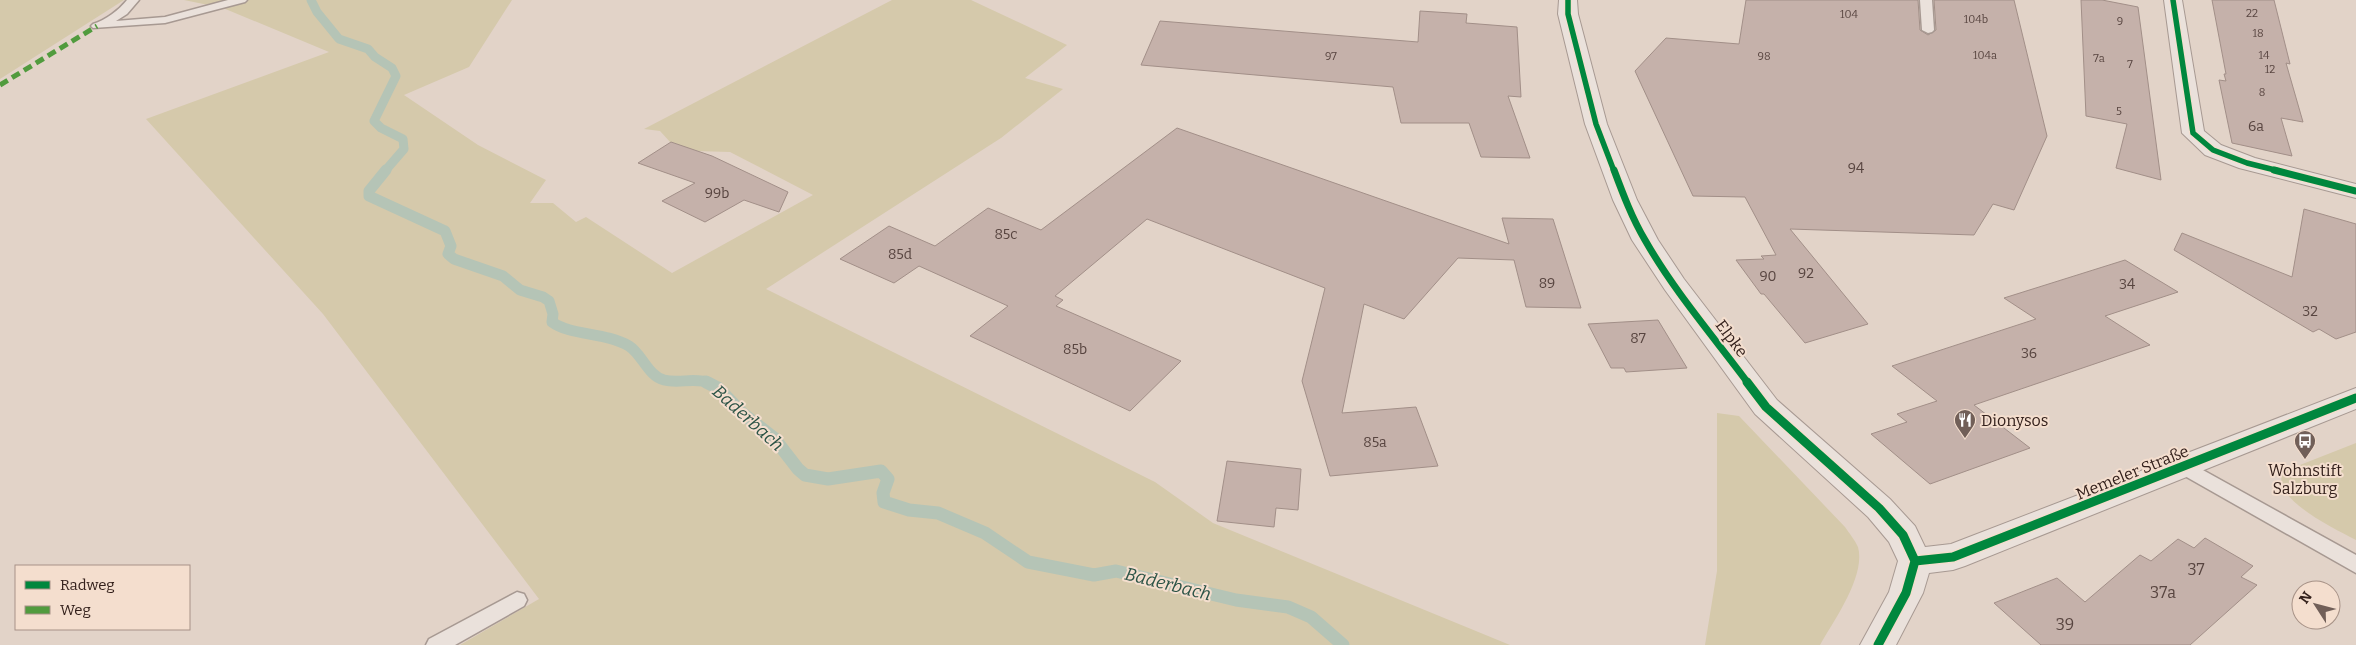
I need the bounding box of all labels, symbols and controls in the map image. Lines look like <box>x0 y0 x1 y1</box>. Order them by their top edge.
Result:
house number: 22 <box>2246 7 2258 20</box>
house number: 104 <box>1840 8 1859 21</box>
house number: 104b <box>1964 13 1988 26</box>
house number: 9 <box>2117 15 2123 28</box>
house number: 18 <box>2252 27 2264 40</box>
house number: 104a <box>1973 49 1997 62</box>
house number: 14 <box>2259 49 2270 62</box>
house number: 97 <box>1325 50 1337 63</box>
house number: 98 <box>1757 50 1771 63</box>
house number: 7a <box>2093 52 2105 65</box>
house number: 7 <box>2127 58 2133 71</box>
house number: 12 <box>2265 63 2275 76</box>
house number: 8 <box>2259 86 2265 99</box>
house number: 5 <box>2116 105 2122 118</box>
house number: 6a <box>2248 118 2264 135</box>
house number: 94 <box>1848 160 1864 177</box>
house number: 99b <box>705 185 729 202</box>
house number: 85c <box>994 226 1018 243</box>
house number: 85d <box>888 246 912 263</box>
house number: 92 <box>1798 265 1814 282</box>
house number: 90 <box>1759 268 1777 285</box>
house number: 89 <box>1539 275 1555 292</box>
house number: 34 <box>2119 276 2135 293</box>
house number: 32 <box>2302 303 2318 320</box>
street label: Elpke <box>1712 316 1752 361</box>
house number: 87 <box>1630 330 1646 347</box>
house number: 85b <box>1063 341 1087 358</box>
house number: 36 <box>2021 345 2037 362</box>
water label: Baderbach <box>708 380 788 456</box>
restaurant icon: Dionysos <box>1953 408 1977 439</box>
place label: Dionysos <box>1981 411 2048 430</box>
bus stop icon: Wohnstift Salzburg <box>2293 429 2317 460</box>
house number: 85a <box>1363 434 1387 451</box>
street label: Memeler Straße <box>2073 441 2191 504</box>
place label: Wohnstift Salzburg <box>2268 461 2342 498</box>
house number: 37 <box>2187 560 2205 579</box>
water label: Baderbach <box>1122 563 1214 605</box>
legend <box>15 565 190 630</box>
text: Radweg <box>60 576 115 594</box>
north arrow <box>2291 580 2341 630</box>
house number: 37a <box>2150 583 2176 602</box>
text: N <box>2296 588 2316 607</box>
text: Weg <box>60 601 91 619</box>
house number: 39 <box>2056 615 2074 634</box>

